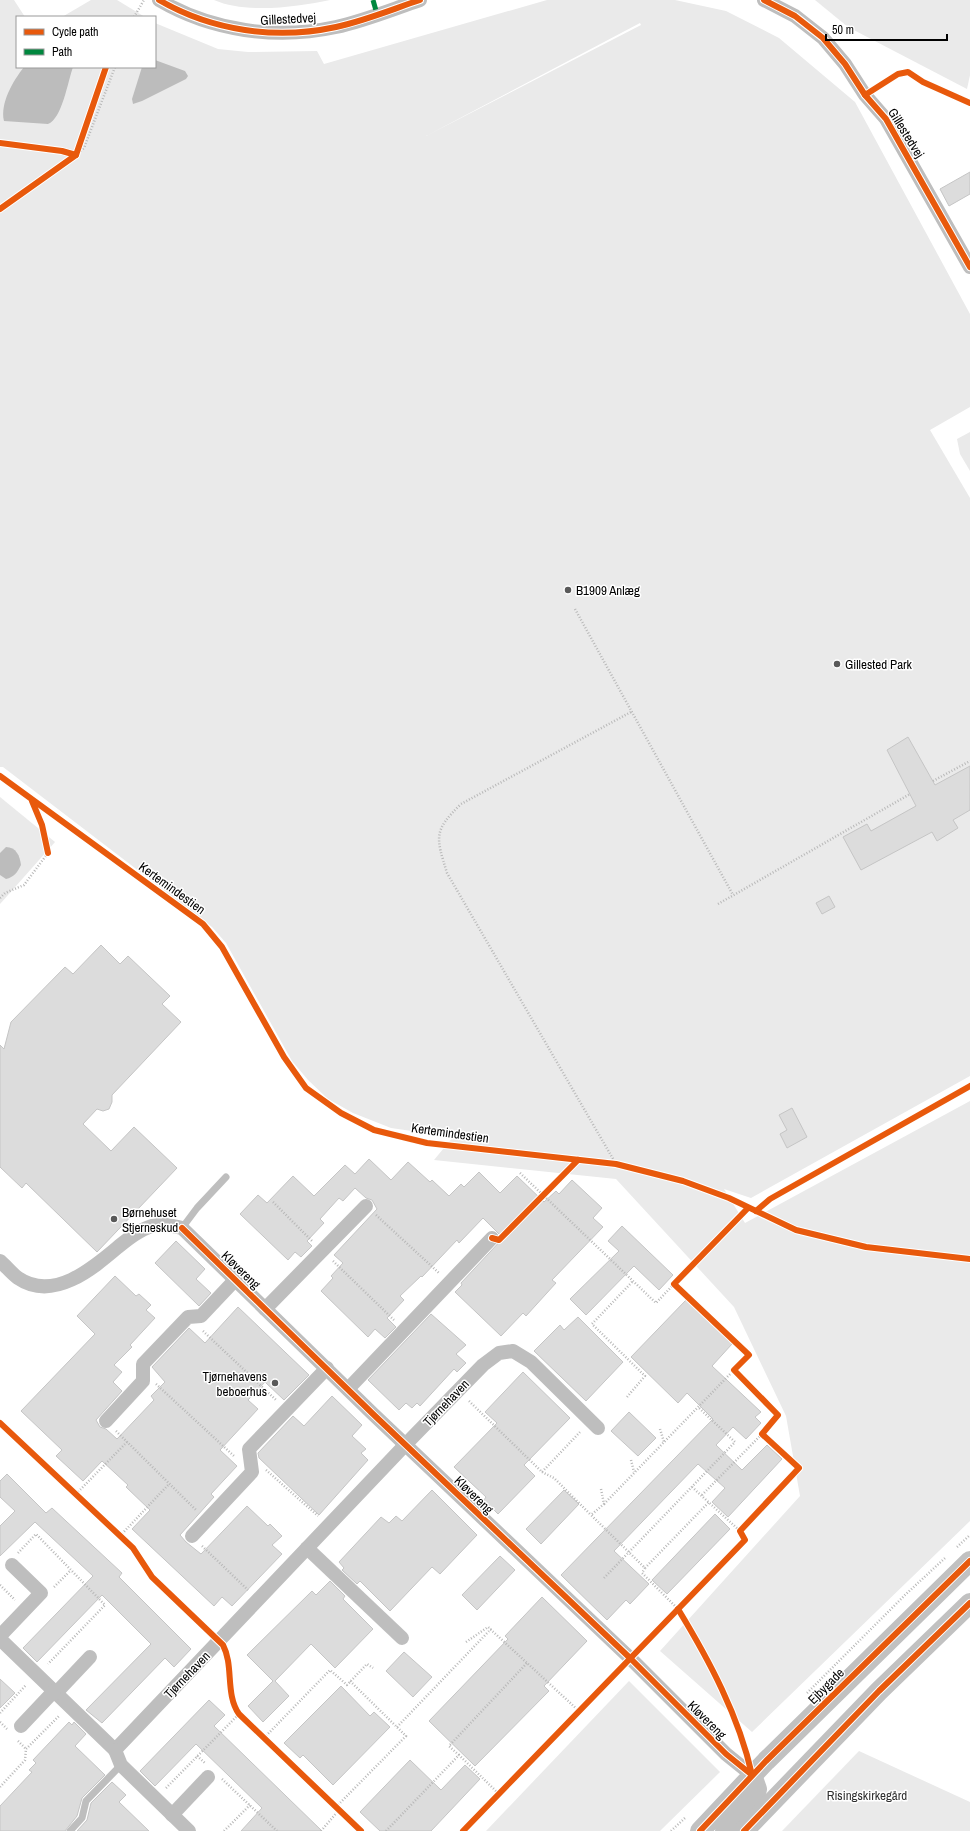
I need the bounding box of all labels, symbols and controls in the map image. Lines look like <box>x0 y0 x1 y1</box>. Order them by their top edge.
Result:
street label: Gillestedvej <box>260 9 316 29</box>
legend <box>16 16 156 68</box>
scale bar <box>826 16 947 42</box>
text: 50 m <box>832 22 854 38</box>
text: Cycle path <box>52 24 99 40</box>
text: Path <box>52 44 72 60</box>
street label: Gillestedvej <box>884 105 928 161</box>
place label: B1909 Anlæg <box>576 582 640 599</box>
marker: B1909 Anlæg <box>563 585 573 595</box>
place label: Gillested Park <box>845 656 913 673</box>
marker: Gillested Park <box>832 659 842 669</box>
street label: Kertemindestien <box>135 858 209 918</box>
street label: Kertemindestien <box>410 1119 490 1147</box>
place label: Børnehuset Stjerneskud <box>122 1204 178 1236</box>
marker: Børnehuset Stjerneskud <box>109 1214 119 1224</box>
street label: Kløvereng <box>218 1247 264 1293</box>
place label: Tjørnehavens beboerhus <box>202 1368 267 1400</box>
street label: Tjørnehaven <box>419 1376 473 1430</box>
marker: Tjørnehavens beboerhus <box>270 1378 280 1388</box>
street label: Kløvereng <box>451 1472 497 1518</box>
street label: Tjørnehaven <box>160 1648 214 1702</box>
street label: Ejbygade <box>804 1664 848 1708</box>
street label: Kløvereng <box>684 1697 730 1743</box>
park label: Risingskirkegård <box>827 1787 907 1804</box>

